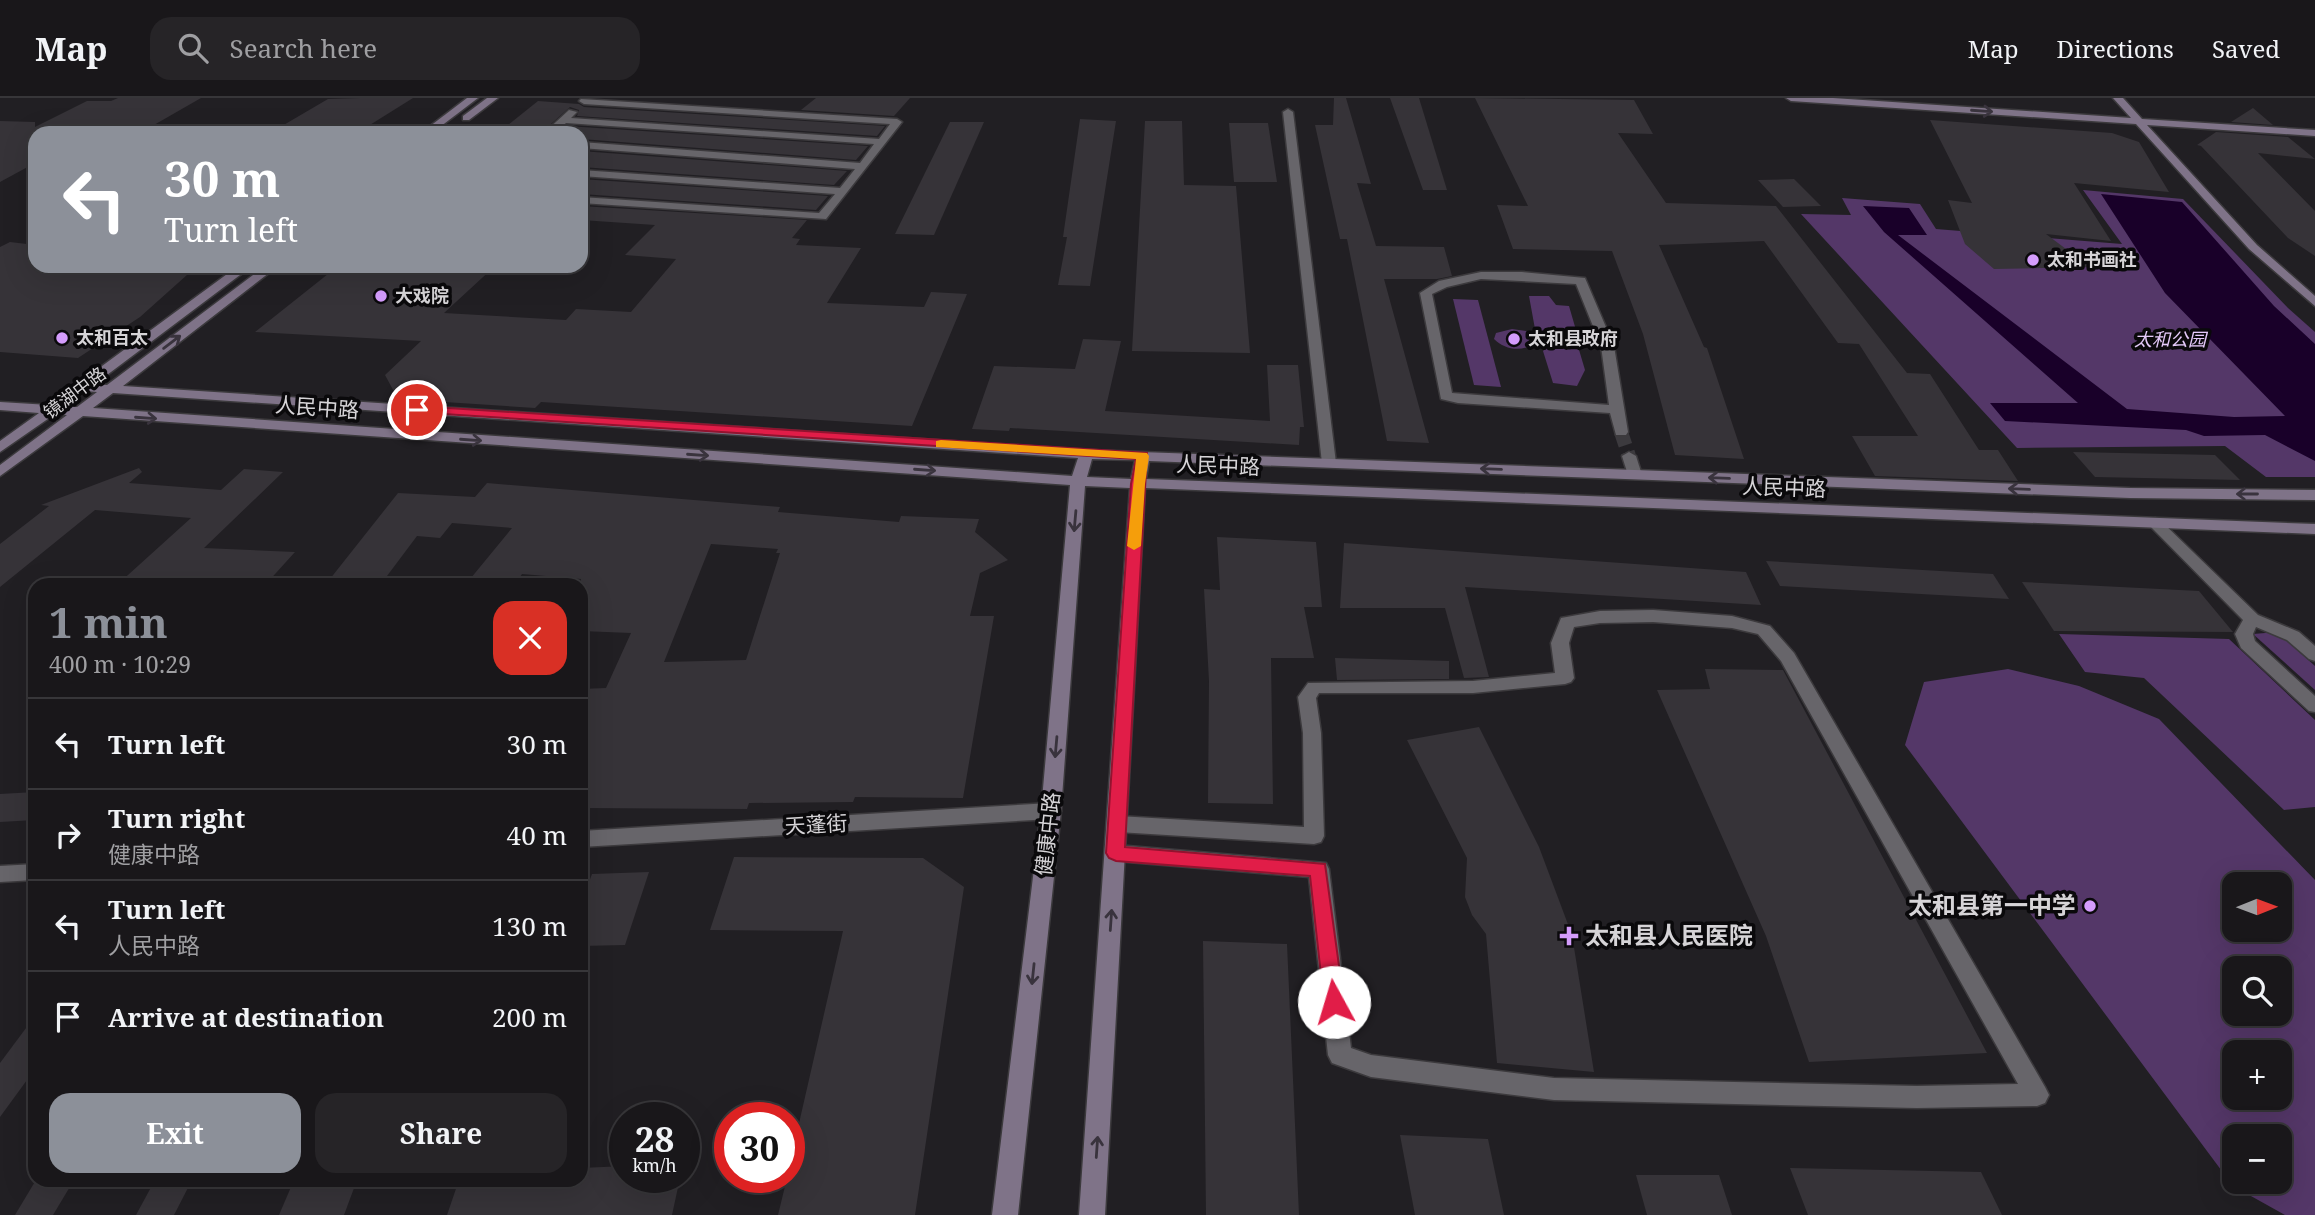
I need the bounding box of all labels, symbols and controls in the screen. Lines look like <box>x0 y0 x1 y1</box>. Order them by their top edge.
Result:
search box <box>150 17 640 80</box>
text: Map <box>35 26 108 71</box>
icon: search <box>174 29 212 67</box>
text: Search here <box>230 30 377 66</box>
text: Map <box>1968 32 2019 65</box>
text: Directions <box>2057 32 2174 65</box>
text: Saved <box>2212 32 2280 65</box>
one-way arrow <box>1970 105 1992 118</box>
text: 30 m <box>164 145 280 211</box>
icon: left <box>49 154 140 245</box>
text: Turn left <box>164 208 298 251</box>
place label: 太和书画社 <box>2047 247 2137 271</box>
marker: 太和书画社 <box>2025 252 2041 268</box>
place label: 大戏院 <box>395 283 449 307</box>
marker: 大戏院 <box>373 288 389 304</box>
place label: 太和百太 <box>76 325 148 349</box>
place label: 太和县政府 <box>1528 326 1618 350</box>
park label: 太和公园 <box>2134 327 2209 351</box>
marker: 太和百太 <box>54 330 70 346</box>
marker: 太和县政府 <box>1506 331 1522 347</box>
one-way arrow <box>162 335 180 350</box>
street label: 镜湖中路 <box>38 361 110 423</box>
pin <box>387 380 447 440</box>
street label: 人民中路 <box>274 390 360 424</box>
icon: arrive <box>398 391 436 429</box>
one-way arrow <box>134 412 157 425</box>
one-way arrow <box>459 434 482 447</box>
one-way arrow <box>686 449 709 462</box>
street label: 人民中路 <box>1176 450 1260 480</box>
one-way arrow <box>1480 463 1503 476</box>
one-way arrow <box>913 464 936 477</box>
one-way arrow <box>1707 471 1730 484</box>
street label: 人民中路 <box>1742 472 1826 502</box>
one-way arrow <box>2008 483 2031 496</box>
one-way arrow <box>2236 487 2259 501</box>
one-way arrow <box>1068 509 1081 532</box>
text: 1 min <box>49 593 168 650</box>
button: close <box>493 601 567 675</box>
text: 400 m · 10:29 <box>49 648 191 680</box>
icon: left <box>49 725 87 763</box>
text: Turn left <box>108 726 225 762</box>
text: 30 m <box>507 726 567 762</box>
one-way arrow <box>1049 736 1062 758</box>
street label: 健康中路 <box>1029 791 1065 877</box>
text: Turn right <box>108 800 245 836</box>
street label: 天蓬街 <box>784 808 848 840</box>
icon: right <box>49 816 87 854</box>
text: 40 m <box>507 817 567 853</box>
text: 健康中路 <box>108 838 200 870</box>
north arrow <box>2222 872 2292 942</box>
map controls <box>2222 872 2292 1194</box>
place label: 太和县第一中学 <box>1908 888 2076 921</box>
text: Turn left <box>108 891 225 927</box>
marker: 太和县第一中学 <box>2082 898 2098 914</box>
icon: left <box>49 907 87 945</box>
text: 130 m <box>492 908 567 944</box>
one-way arrow <box>1105 909 1118 932</box>
place label: 太和县人民医院 <box>1585 918 1753 951</box>
marker: 太和县人民医院 <box>1559 926 1579 946</box>
text: 人民中路 <box>108 929 200 961</box>
button: search <box>2222 956 2292 1026</box>
one-way arrow <box>1026 962 1039 985</box>
position arrow <box>1297 965 1371 1039</box>
icon: arrive <box>49 998 87 1036</box>
text: Arrive at destination <box>108 999 384 1035</box>
text: 200 m <box>492 999 567 1035</box>
button: + <box>2222 1040 2292 1110</box>
button: Exit <box>49 1093 301 1173</box>
button: Share <box>315 1093 567 1173</box>
speed limit sign: 30 <box>714 1102 805 1193</box>
text: 28 <box>635 1115 674 1162</box>
button: − <box>2222 1124 2292 1194</box>
one-way arrow <box>1091 1136 1104 1159</box>
text: km/h <box>632 1153 677 1177</box>

